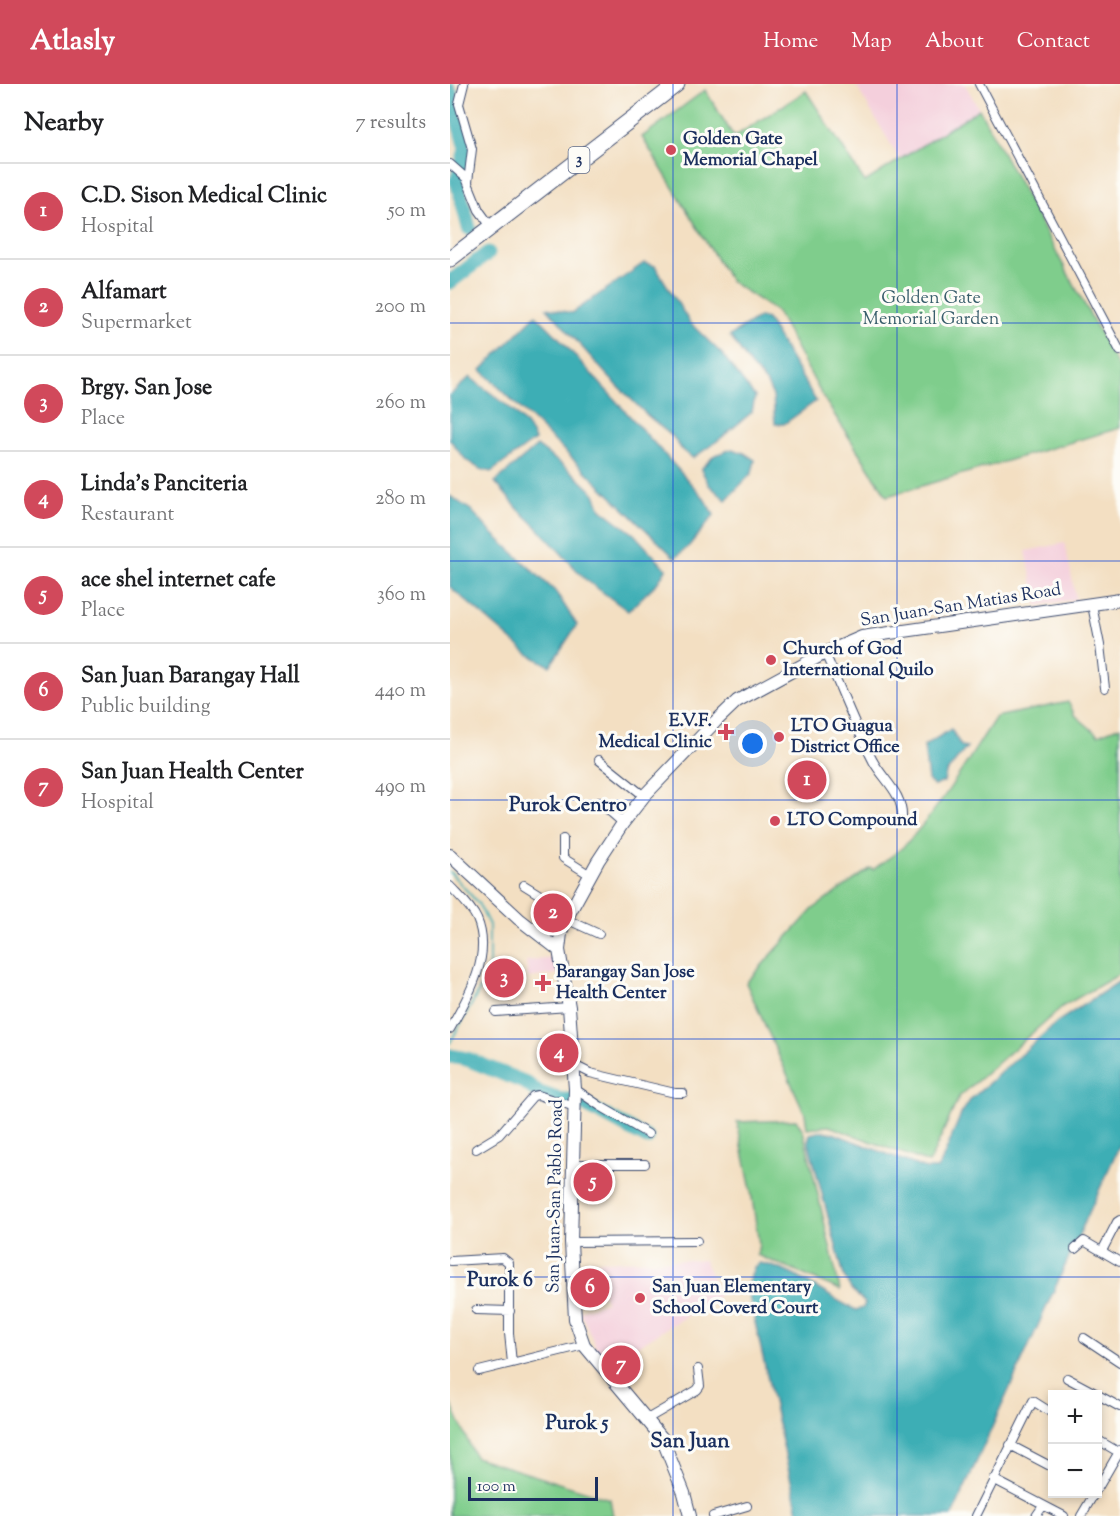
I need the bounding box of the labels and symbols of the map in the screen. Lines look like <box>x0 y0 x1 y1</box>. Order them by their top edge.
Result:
place label: Golden Gate Memorial Chapel <box>683 127 819 174</box>
marker: Golden Gate Memorial Chapel <box>664 143 678 157</box>
road number: 3 <box>568 147 590 173</box>
park label: Golden Gate Memorial Garden <box>863 286 1000 333</box>
street label: San Juan-San Matias Road <box>859 577 1063 635</box>
place label: Church of God International Quilo <box>783 637 934 684</box>
marker: Church of God International Quilo <box>764 653 778 667</box>
place label: E.V.F. Medical Clinic <box>598 709 713 756</box>
place label: LTO Guagua District Office <box>791 714 900 761</box>
marker: E.V.F. Medical Clinic <box>717 723 735 741</box>
your location <box>738 729 767 758</box>
marker: LTO Guagua District Office <box>772 730 786 744</box>
pin: 1 <box>788 758 826 802</box>
district label: Purok Centro <box>509 792 627 821</box>
place label: LTO Compound <box>787 808 918 834</box>
marker: LTO Compound <box>768 814 782 828</box>
pin: 2 <box>534 890 572 936</box>
pin: 3 <box>484 956 524 1000</box>
place label: Barangay San Jose Health Center <box>556 960 695 1007</box>
marker: Barangay San Jose Health Center <box>534 974 552 992</box>
pin: 4 <box>540 1030 578 1076</box>
street label: San Juan-San Pablo Road <box>541 1099 571 1293</box>
pin: 5 <box>574 1160 612 1204</box>
pin: 6 <box>570 1266 610 1310</box>
district label: Purok 6 <box>467 1267 533 1296</box>
place label: San Juan Elementary School Coverd Court <box>652 1275 819 1322</box>
marker: San Juan Elementary School Coverd Court <box>633 1291 647 1305</box>
pin: 7 <box>602 1342 640 1388</box>
district label: Purok 5 <box>546 1410 609 1439</box>
district label: San Juan <box>650 1427 730 1457</box>
scale bar <box>468 1474 598 1502</box>

